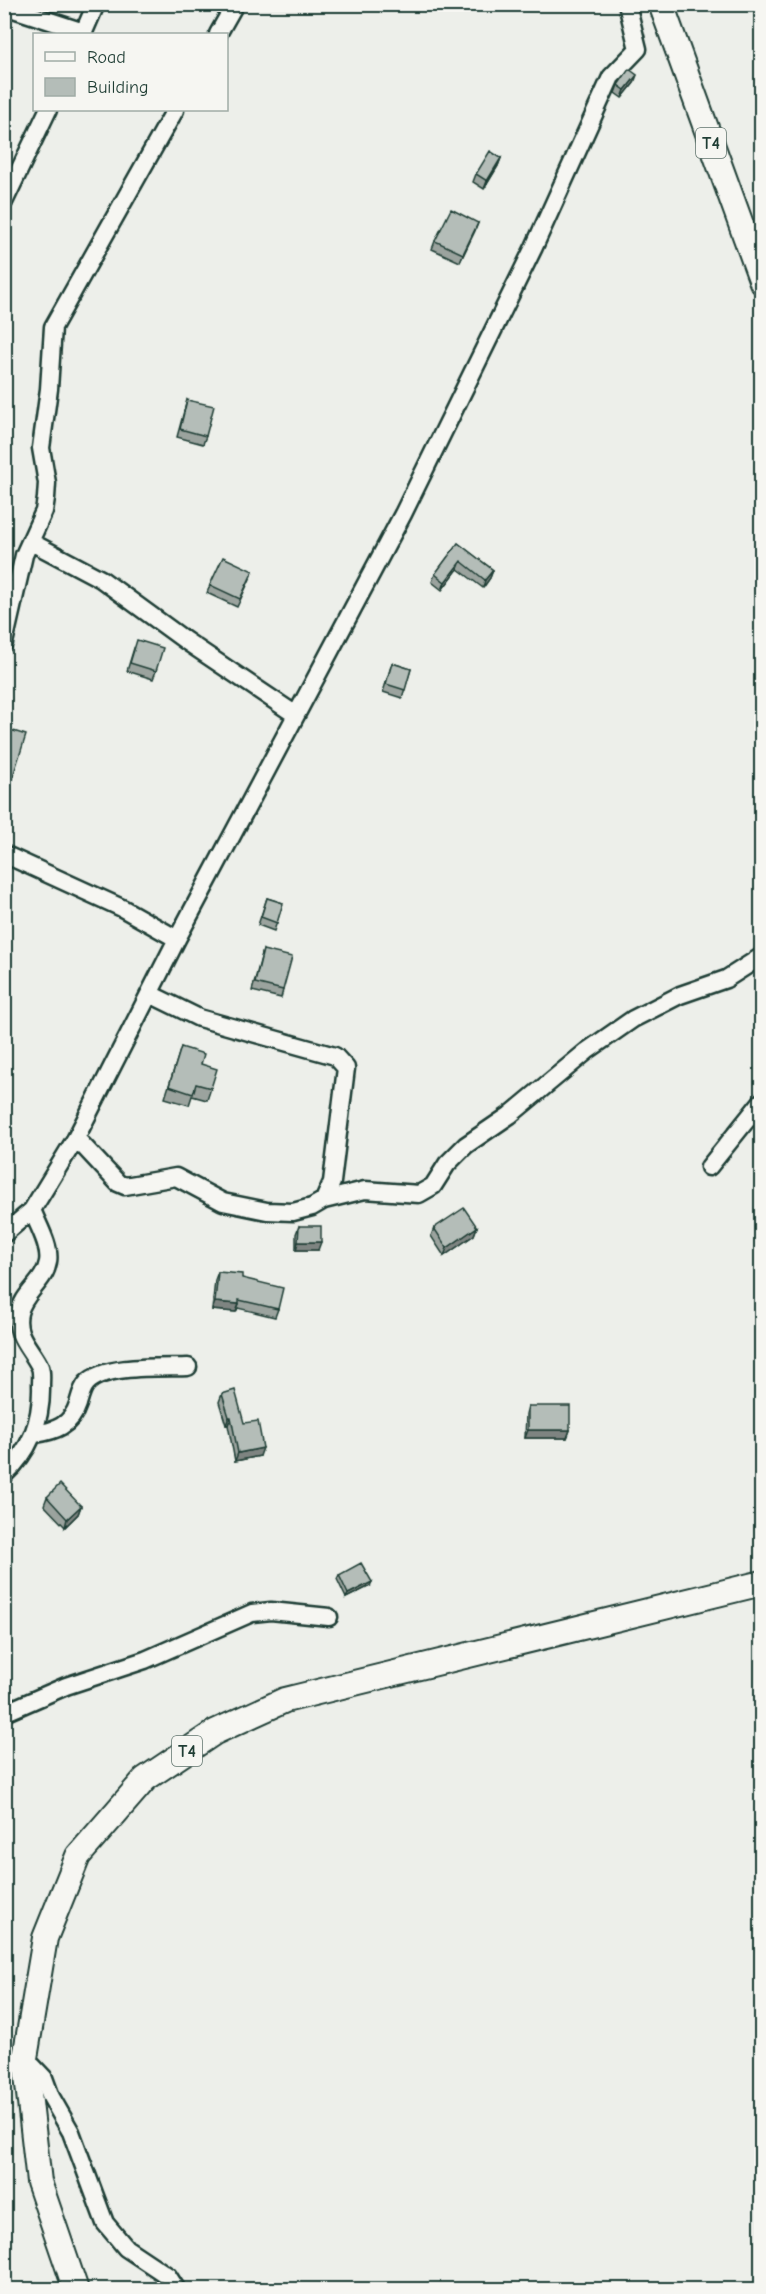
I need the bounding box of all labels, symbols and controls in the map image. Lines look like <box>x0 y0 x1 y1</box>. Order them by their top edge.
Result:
legend <box>33 33 228 111</box>
text: Road <box>87 47 126 68</box>
text: Building <box>87 77 149 98</box>
road number: T4 <box>696 128 726 158</box>
road number: T4 <box>172 1736 202 1766</box>

